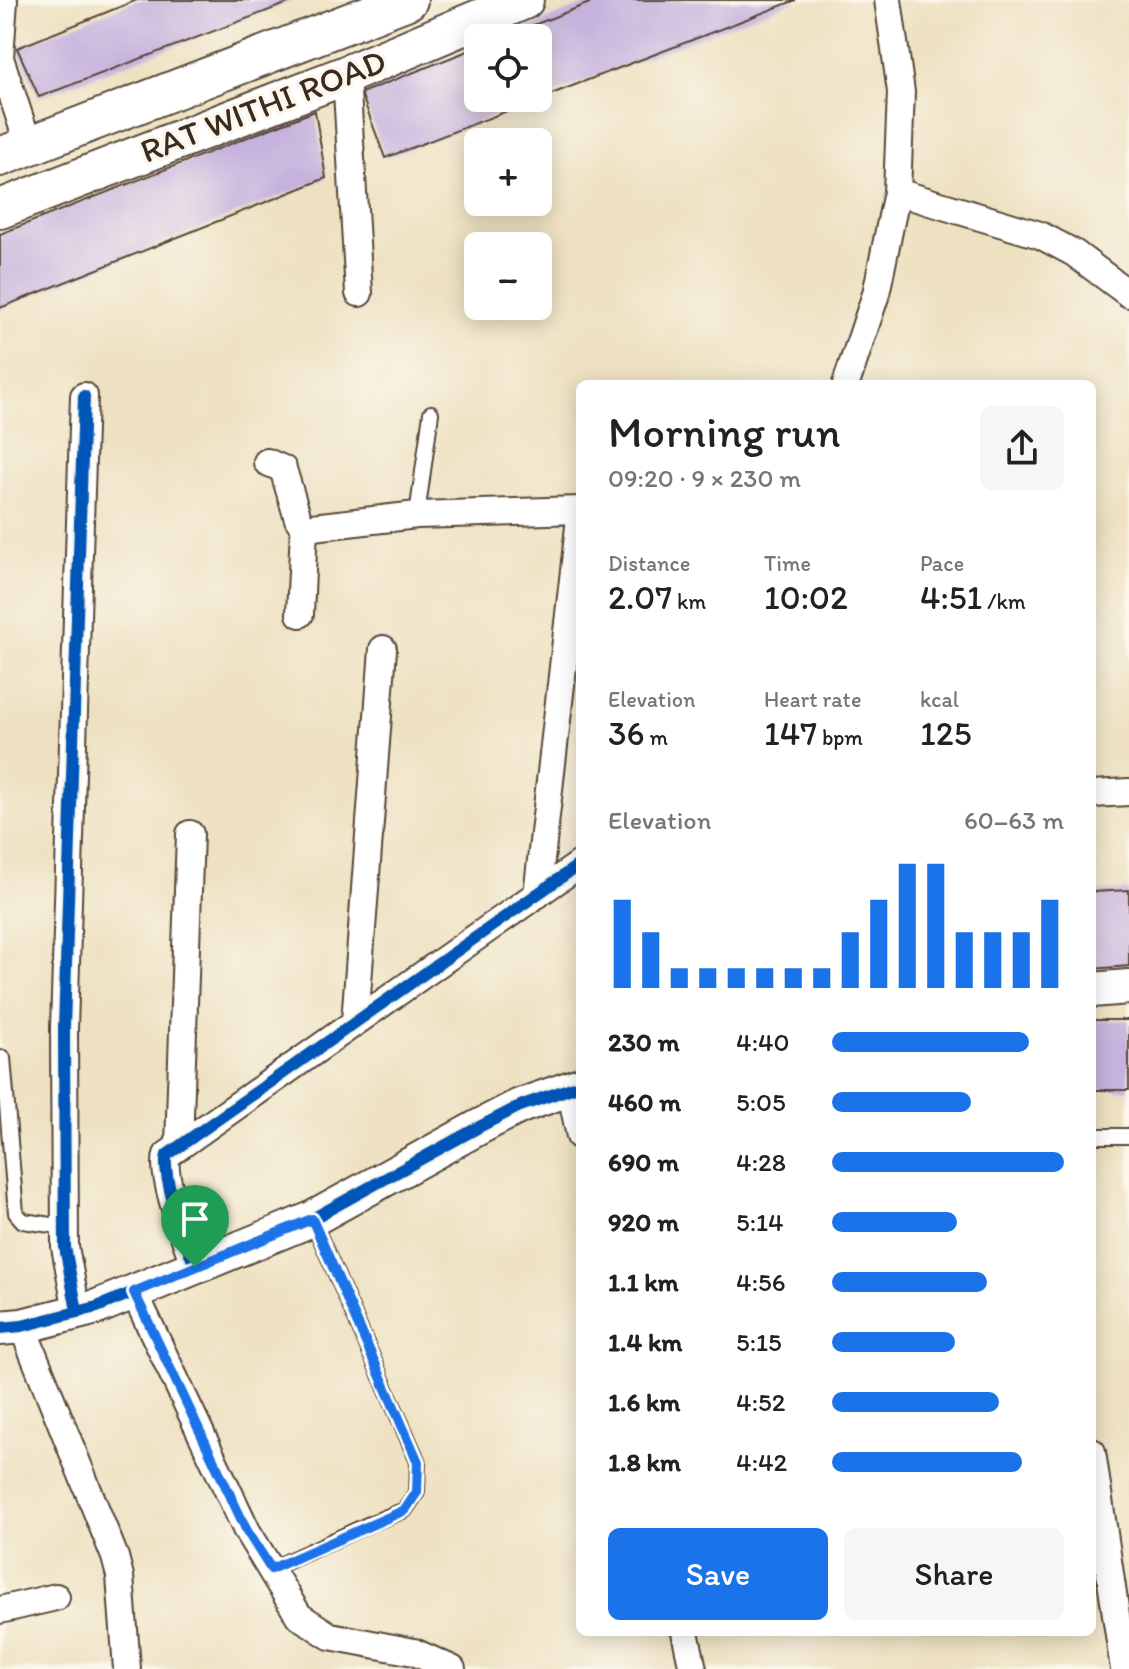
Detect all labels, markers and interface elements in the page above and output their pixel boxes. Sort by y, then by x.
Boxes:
map controls [464,24,552,320]
button: locate [464,24,552,112]
street label: RAT WITHI ROAD [134,40,392,172]
button: + [464,128,552,216]
button: − [464,232,552,320]
text: Morning run [608,405,841,458]
button: share [980,406,1064,490]
text: 09:20 · 9 × 230 m [608,462,801,494]
text: Distance [608,550,690,577]
text: Time [764,550,811,577]
text: Pace [920,550,964,577]
text: 2.07 [608,577,672,618]
text: 10:02 [764,577,848,618]
text: 4:51 [920,577,982,618]
text: km [672,588,706,615]
text: /km [982,588,1026,615]
text: Elevation [608,686,695,713]
text: Heart rate [764,686,861,713]
text: kcal [920,686,959,713]
text: 36 [608,713,645,754]
text: 147 [764,713,817,754]
text: 125 [920,713,972,754]
text: m [645,724,668,751]
text: bpm [817,724,863,751]
text: Elevation [608,804,711,836]
text: 60–63 m [964,804,1064,836]
text: 230 m [608,1026,680,1058]
text: 4:40 [736,1026,790,1058]
text: 460 m [608,1086,681,1118]
text: 5:05 [736,1086,786,1118]
text: 690 m [608,1146,679,1178]
text: 4:28 [736,1146,786,1178]
pin [161,1185,229,1267]
icon: arrive [173,1197,217,1241]
text: 920 m [608,1206,679,1238]
text: 5:14 [736,1206,784,1238]
text: 1.1 km [608,1266,679,1298]
text: 4:56 [736,1266,785,1298]
text: 1.4 km [608,1326,682,1358]
text: 5:15 [736,1326,782,1358]
text: 1.6 km [608,1386,680,1418]
text: 4:52 [736,1386,785,1418]
text: 1.8 km [608,1446,681,1478]
text: 4:42 [736,1446,787,1478]
button: Save [608,1528,828,1620]
button: Share [844,1528,1064,1620]

